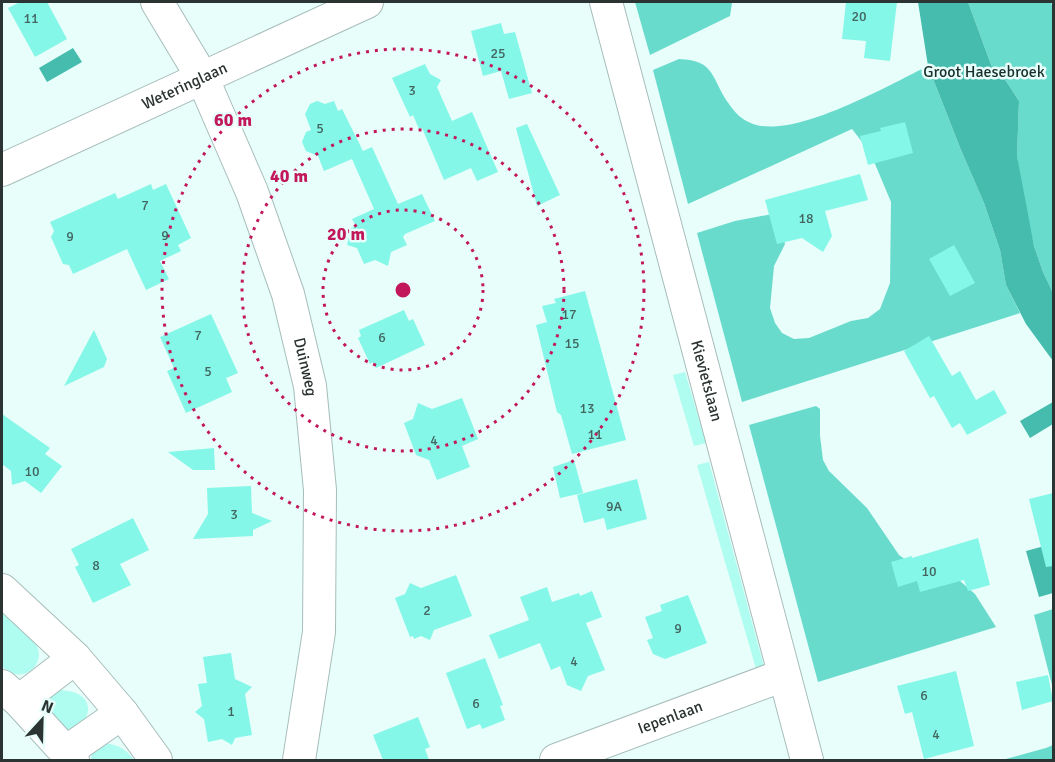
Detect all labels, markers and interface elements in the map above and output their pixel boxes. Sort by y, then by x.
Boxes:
house number: 20 [851,8,867,25]
house number: 11 [23,10,39,27]
house number: 25 [490,45,506,62]
street label: Weteringlaan [139,58,231,114]
park label: Groot Haesebroek [923,62,1045,82]
house number: 3 [408,82,416,99]
text: 60 m [214,109,252,131]
house number: 5 [316,120,324,137]
text: 40 m [270,165,308,187]
house number: 7 [141,197,149,214]
house number: 18 [798,210,814,227]
text: 20 m [327,223,365,245]
house number: 9 [161,227,169,244]
house number: 9 [66,228,74,245]
centre of rings [393,280,413,300]
house number: 17 [561,306,577,323]
house number: 7 [194,327,202,344]
house number: 6 [378,329,386,346]
house number: 15 [564,335,580,352]
street label: Duinweg [289,336,321,397]
street label: Kievietslaan [686,338,727,424]
house number: 5 [204,363,212,380]
house number: 13 [579,400,595,417]
house number: 11 [587,426,603,443]
house number: 4 [430,432,438,449]
house number: 10 [24,463,40,480]
house number: 9A [606,498,622,515]
house number: 3 [230,506,238,523]
house number: 8 [92,557,100,574]
house number: 10 [921,563,937,580]
house number: 2 [423,602,431,619]
house number: 9 [674,620,682,637]
house number: 4 [570,653,578,670]
house number: 6 [920,687,928,704]
north arrow [12,690,72,750]
house number: 6 [472,695,480,712]
text: N [38,696,56,718]
street label: Iepenlaan [635,696,706,739]
house number: 1 [227,703,235,720]
house number: 4 [932,726,940,743]

